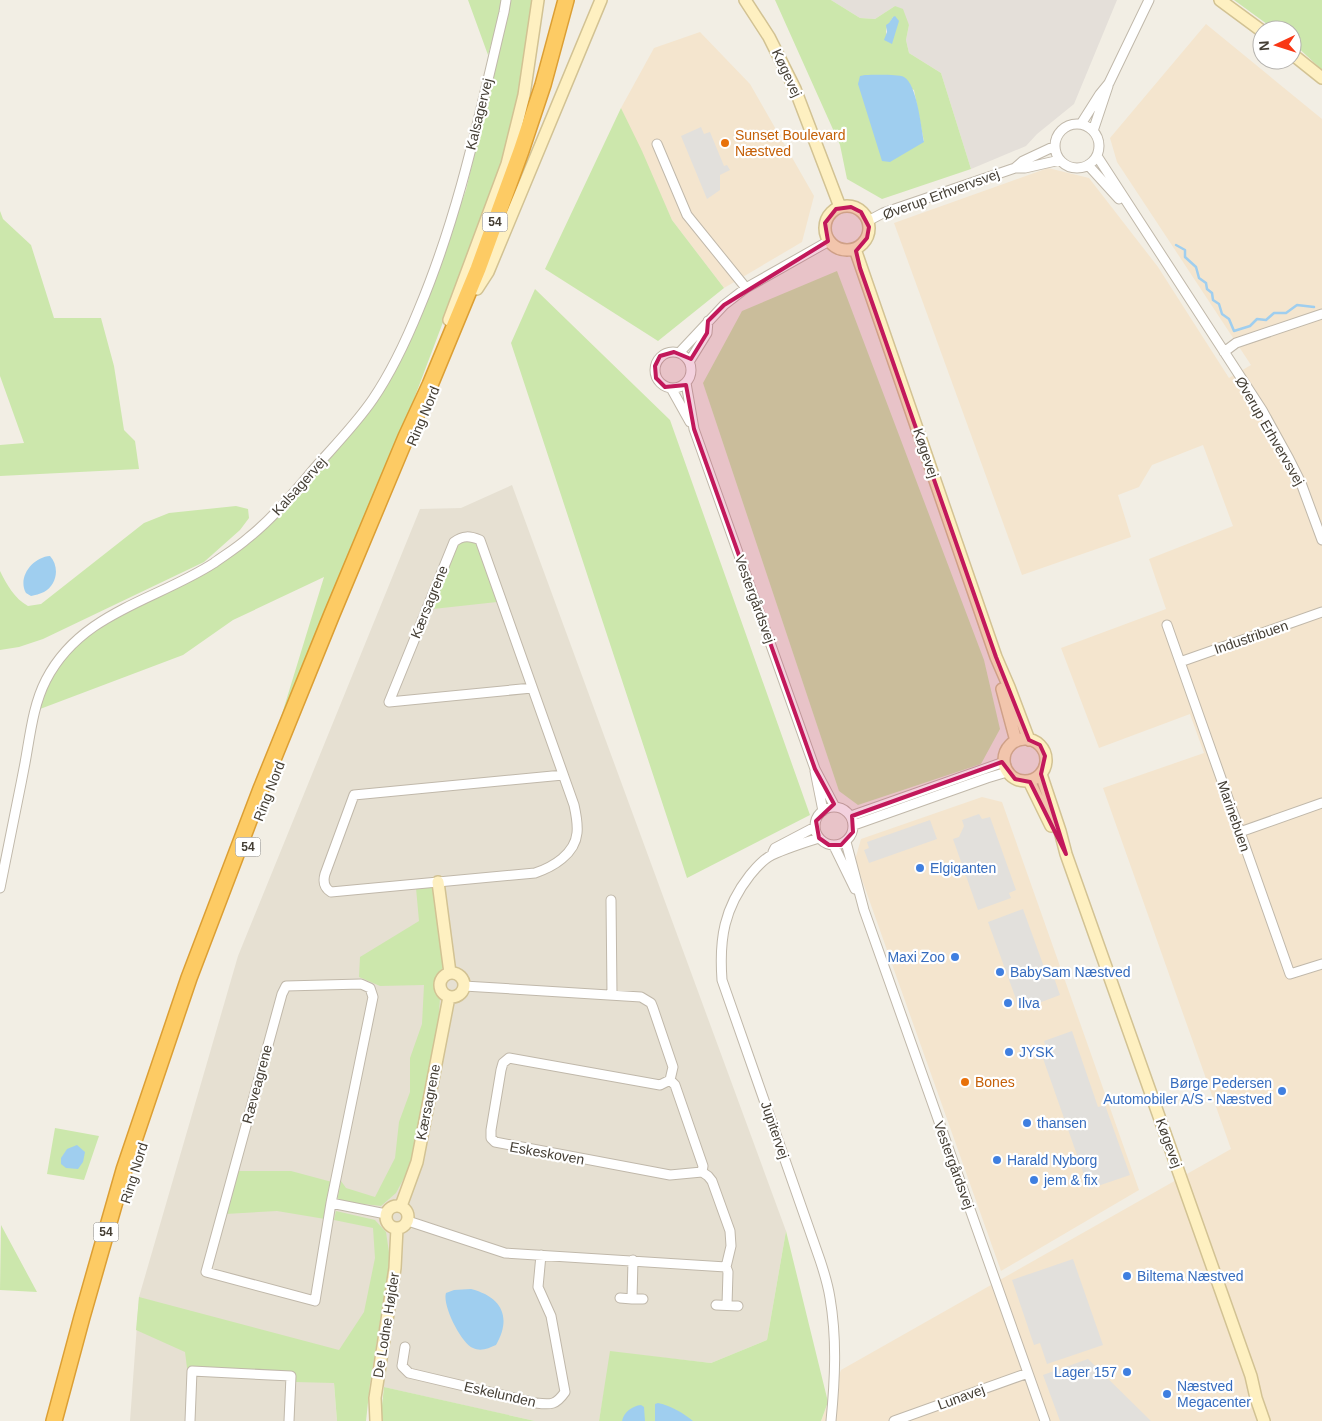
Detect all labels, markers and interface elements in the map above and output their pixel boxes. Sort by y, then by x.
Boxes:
north arrow [1252,20,1302,70]
text: N [1256,40,1272,52]
street label: Køgevej [769,46,805,100]
street label: Kalsagervej [462,77,496,151]
place label: Sunset Boulevard Næstved [735,127,846,159]
marker: Sunset Boulevard Næstved [719,137,731,149]
street label: Øverup Erhvervsvej [881,165,1001,223]
road number: 54 [482,212,508,232]
street label: Øverup Erhvervsvej [1232,374,1308,488]
street label: Ring Nord [403,384,443,448]
street label: Køgevej [910,426,942,480]
street label: Kalsagervej [269,453,329,519]
street label: Vestergårdsvej [732,553,778,645]
street label: Kærsagrene [407,563,451,641]
street label: Industribuen [1212,617,1290,657]
street label: Ring Nord [250,759,288,823]
street label: Marinebuen [1214,778,1254,854]
road number: 54 [236,838,260,856]
place label: Elgiganten [930,860,996,876]
marker: Elgiganten [914,862,926,874]
place label: Maxi Zoo [887,949,945,965]
marker: Maxi Zoo [949,951,961,963]
place label: BabySam Næstved [1010,964,1131,980]
marker: BabySam Næstved [994,966,1006,978]
place label: Ilva [1018,995,1040,1011]
marker: Ilva [1002,997,1014,1009]
street label: Ræveagrene [239,1043,275,1125]
place label: JYSK [1019,1044,1055,1060]
marker: JYSK [1003,1046,1015,1058]
street label: Kærsagrene [413,1062,443,1141]
place label: Bones [975,1074,1015,1090]
place label: Børge Pedersen Automobiler A/S - Næstved [1103,1075,1272,1107]
marker: Bones [959,1076,971,1088]
marker: Børge Pedersen Automobiler A/S - Næstved [1276,1085,1288,1097]
street label: Jupitervej [758,1099,792,1161]
place label: thansen [1037,1115,1087,1131]
street label: Køgevej [1153,1116,1185,1170]
marker: thansen [1021,1117,1033,1129]
street label: Vestergårdsvej [931,1119,977,1211]
street label: Eskeskoven [508,1139,586,1167]
street label: Ring Nord [117,1141,151,1205]
place label: Harald Nyborg [1007,1152,1097,1168]
marker: Harald Nyborg [991,1154,1003,1166]
place label: jem & fix [1043,1172,1098,1188]
marker: jem & fix [1028,1174,1040,1186]
road number: 54 [94,1222,118,1242]
place label: Biltema Næstved [1137,1268,1244,1284]
marker: Biltema Næstved [1121,1270,1133,1282]
street label: De Lodne Højder [370,1271,402,1379]
place label: Lager 157 [1054,1364,1117,1380]
marker: Lager 157 [1121,1366,1133,1378]
street label: Eskelunden [463,1378,537,1410]
place label: Næstved Megacenter [1177,1378,1251,1410]
street label: Lunavej [935,1381,987,1413]
marker: Næstved Megacenter [1161,1388,1173,1400]

